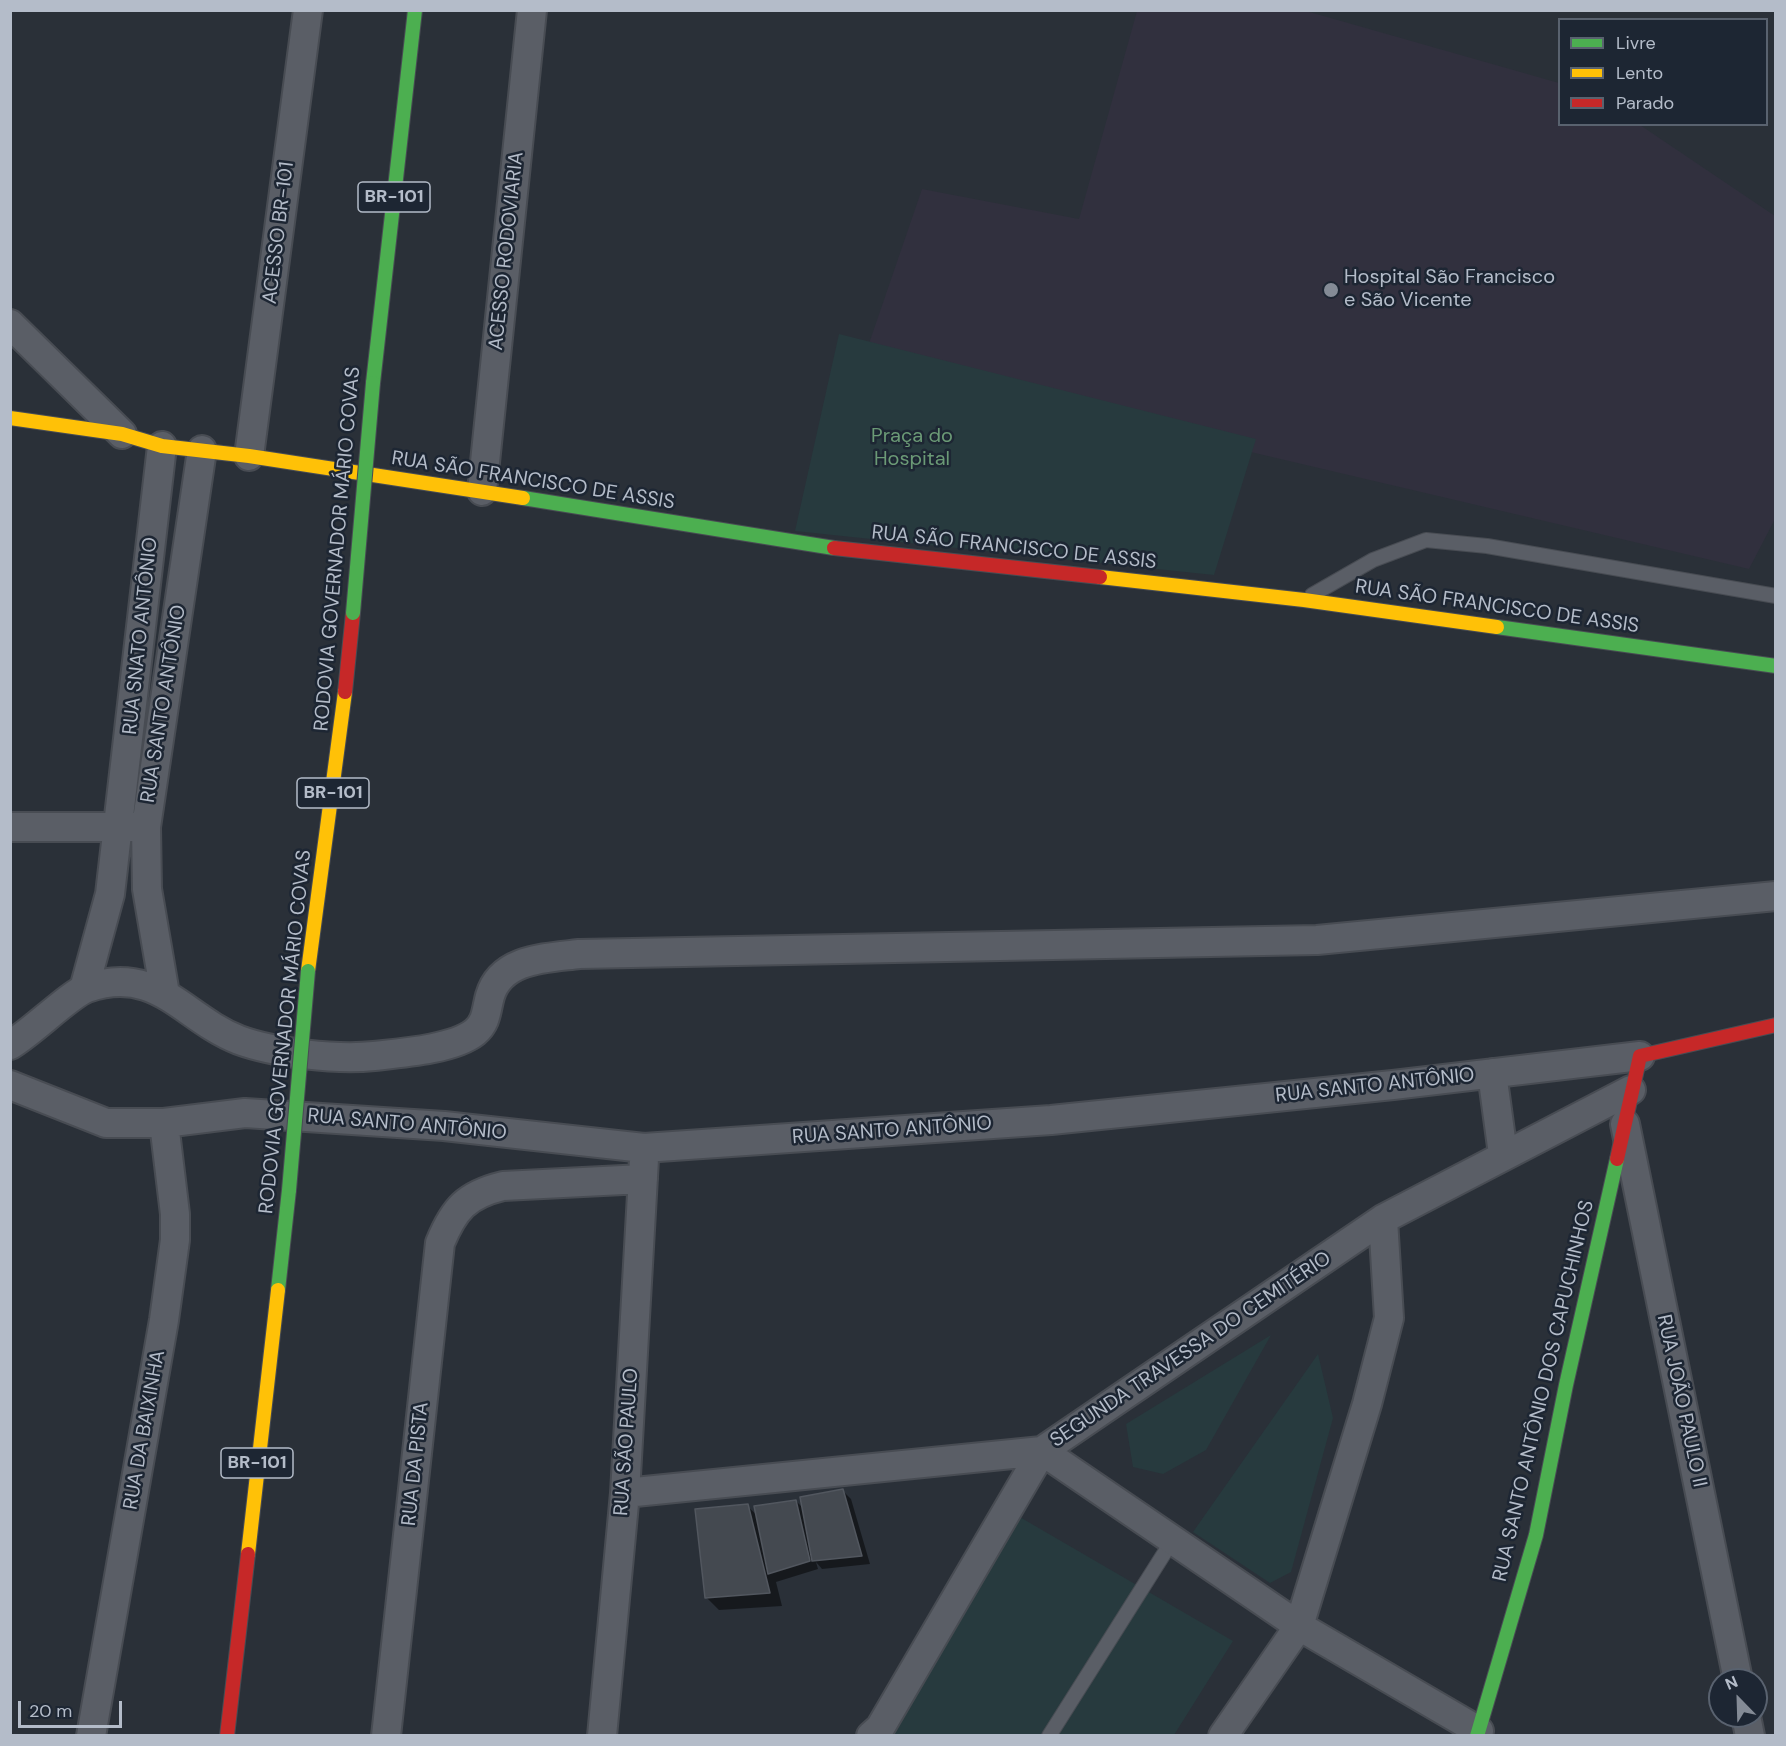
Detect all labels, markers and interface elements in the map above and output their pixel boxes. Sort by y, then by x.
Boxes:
legend [1558,18,1768,126]
text: Livre [1616,31,1656,55]
text: Lento [1616,61,1663,85]
text: Parado [1616,91,1674,115]
street label: ACESSO RODOVIARIA [485,151,529,351]
street label: ACESSO BR-101 [258,161,300,305]
road number: BR-101 [358,182,430,212]
place label: Hospital São Francisco e São Vicente [1344,266,1555,313]
marker: Hospital São Francisco e São Vicente [1322,281,1340,299]
street label: RODOVIA GOVERNADOR MÁRIO COVAS [310,366,366,732]
park label: Praça do Hospital [871,425,953,472]
street label: RUA SÃO FRANCISCO DE ASSIS [390,447,676,515]
street label: RUA SÃO FRANCISCO DE ASSIS [870,521,1158,575]
street label: RUA SNATO ANTÔNIO [119,536,163,736]
street label: RUA SÃO FRANCISCO DE ASSIS [1354,575,1640,639]
street label: RUA SANTO ANTÔNIO [137,603,191,805]
road number: BR-101 [297,778,369,808]
street label: RODOVIA GOVERNADOR MÁRIO COVAS [255,849,317,1215]
street label: RUA SANTO ANTÔNIO [1274,1064,1476,1108]
street label: RUA SANTO ANTÔNIO [306,1104,508,1146]
street label: RUA SANTO ANTÔNIO [791,1112,993,1150]
street label: RUA SANTO ANTÔNIO DOS CAPUCHINHOS [1488,1198,1600,1584]
street label: SEGUNDA TRAVESSA DO CEMITÉRIO [1046,1247,1336,1453]
street label: RUA JOÃO PAULO II [1651,1313,1711,1489]
street label: RUA DA BAIXINHA [119,1348,171,1512]
street label: RUA SÃO PAULO [610,1367,644,1517]
street label: RUA DA PISTA [398,1401,434,1527]
road number: BR-101 [221,1448,293,1478]
north arrow [1708,1668,1768,1728]
text: N [1722,1671,1741,1695]
scale bar [21,1689,124,1727]
text: 20 m [29,1699,72,1723]

